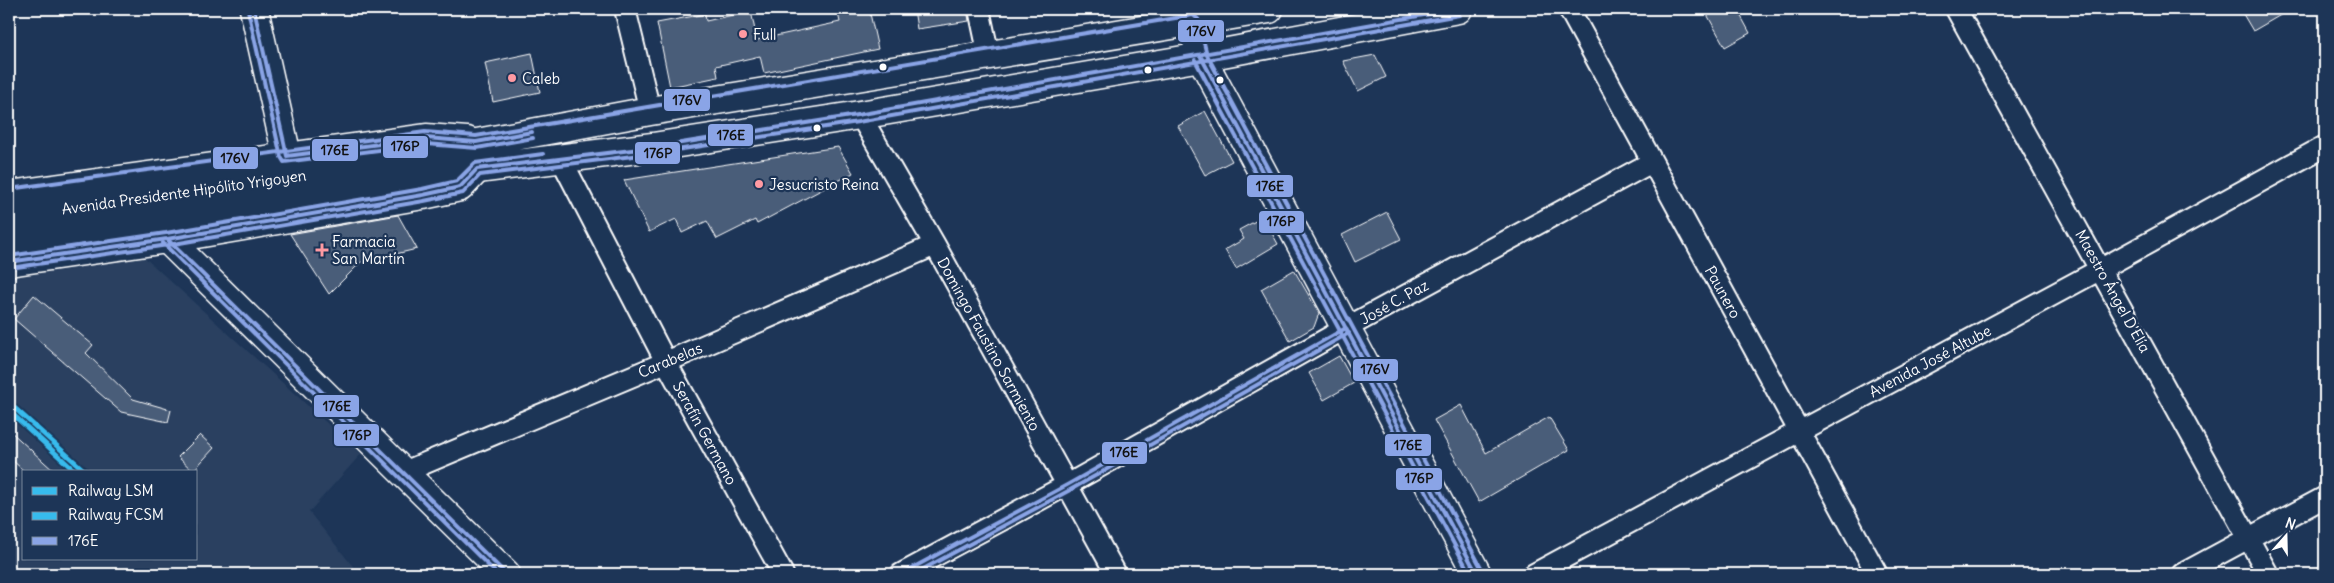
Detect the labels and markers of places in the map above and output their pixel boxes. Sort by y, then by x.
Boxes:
place label: Full [753,25,776,44]
marker: Full [737,28,749,40]
unlabelled marker [878,62,888,72]
unlabelled marker [1143,65,1153,75]
place label: Caleb [522,69,560,88]
marker: Caleb [506,72,518,84]
unlabelled marker [1215,75,1225,85]
unlabelled marker [812,123,822,133]
place label: Jesucristo Reina [769,175,880,194]
marker: Jesucristo Reina [753,178,765,190]
place label: Farmacia San Martín [332,232,405,268]
marker: Farmacia San Martín [316,244,328,256]

